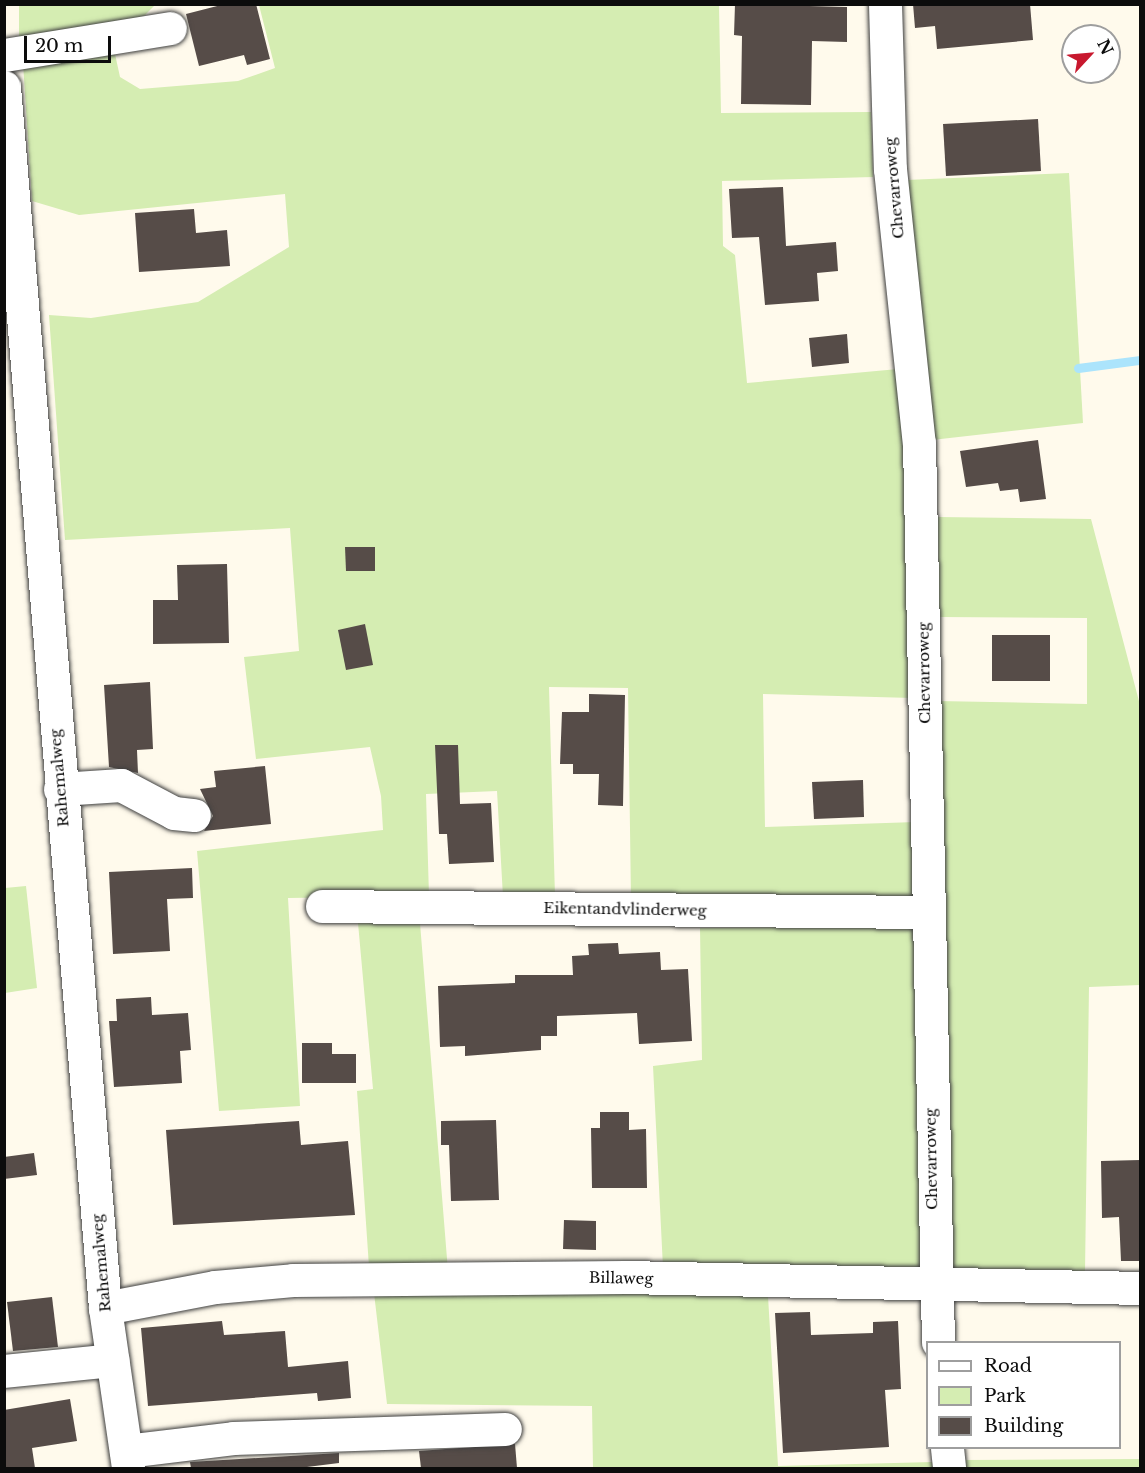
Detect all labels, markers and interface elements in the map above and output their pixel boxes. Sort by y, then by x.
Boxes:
scale bar [27,24,114,62]
north arrow [1061,24,1121,84]
text: 20 m [35,35,83,57]
text: N [1093,36,1118,58]
street label: Chevarroweg [881,136,907,240]
street label: Chevarroweg [914,622,934,724]
street label: Rahemalweg [46,728,72,828]
street label: Eikentandvlinderweg [543,899,707,919]
street label: Chevarroweg [921,1108,941,1210]
street label: Rahemalweg [88,1213,114,1313]
street label: Billaweg [589,1268,653,1288]
legend [926,1341,1121,1449]
text: Road [984,1355,1032,1377]
text: Park [984,1385,1026,1407]
text: Building [984,1415,1063,1437]

